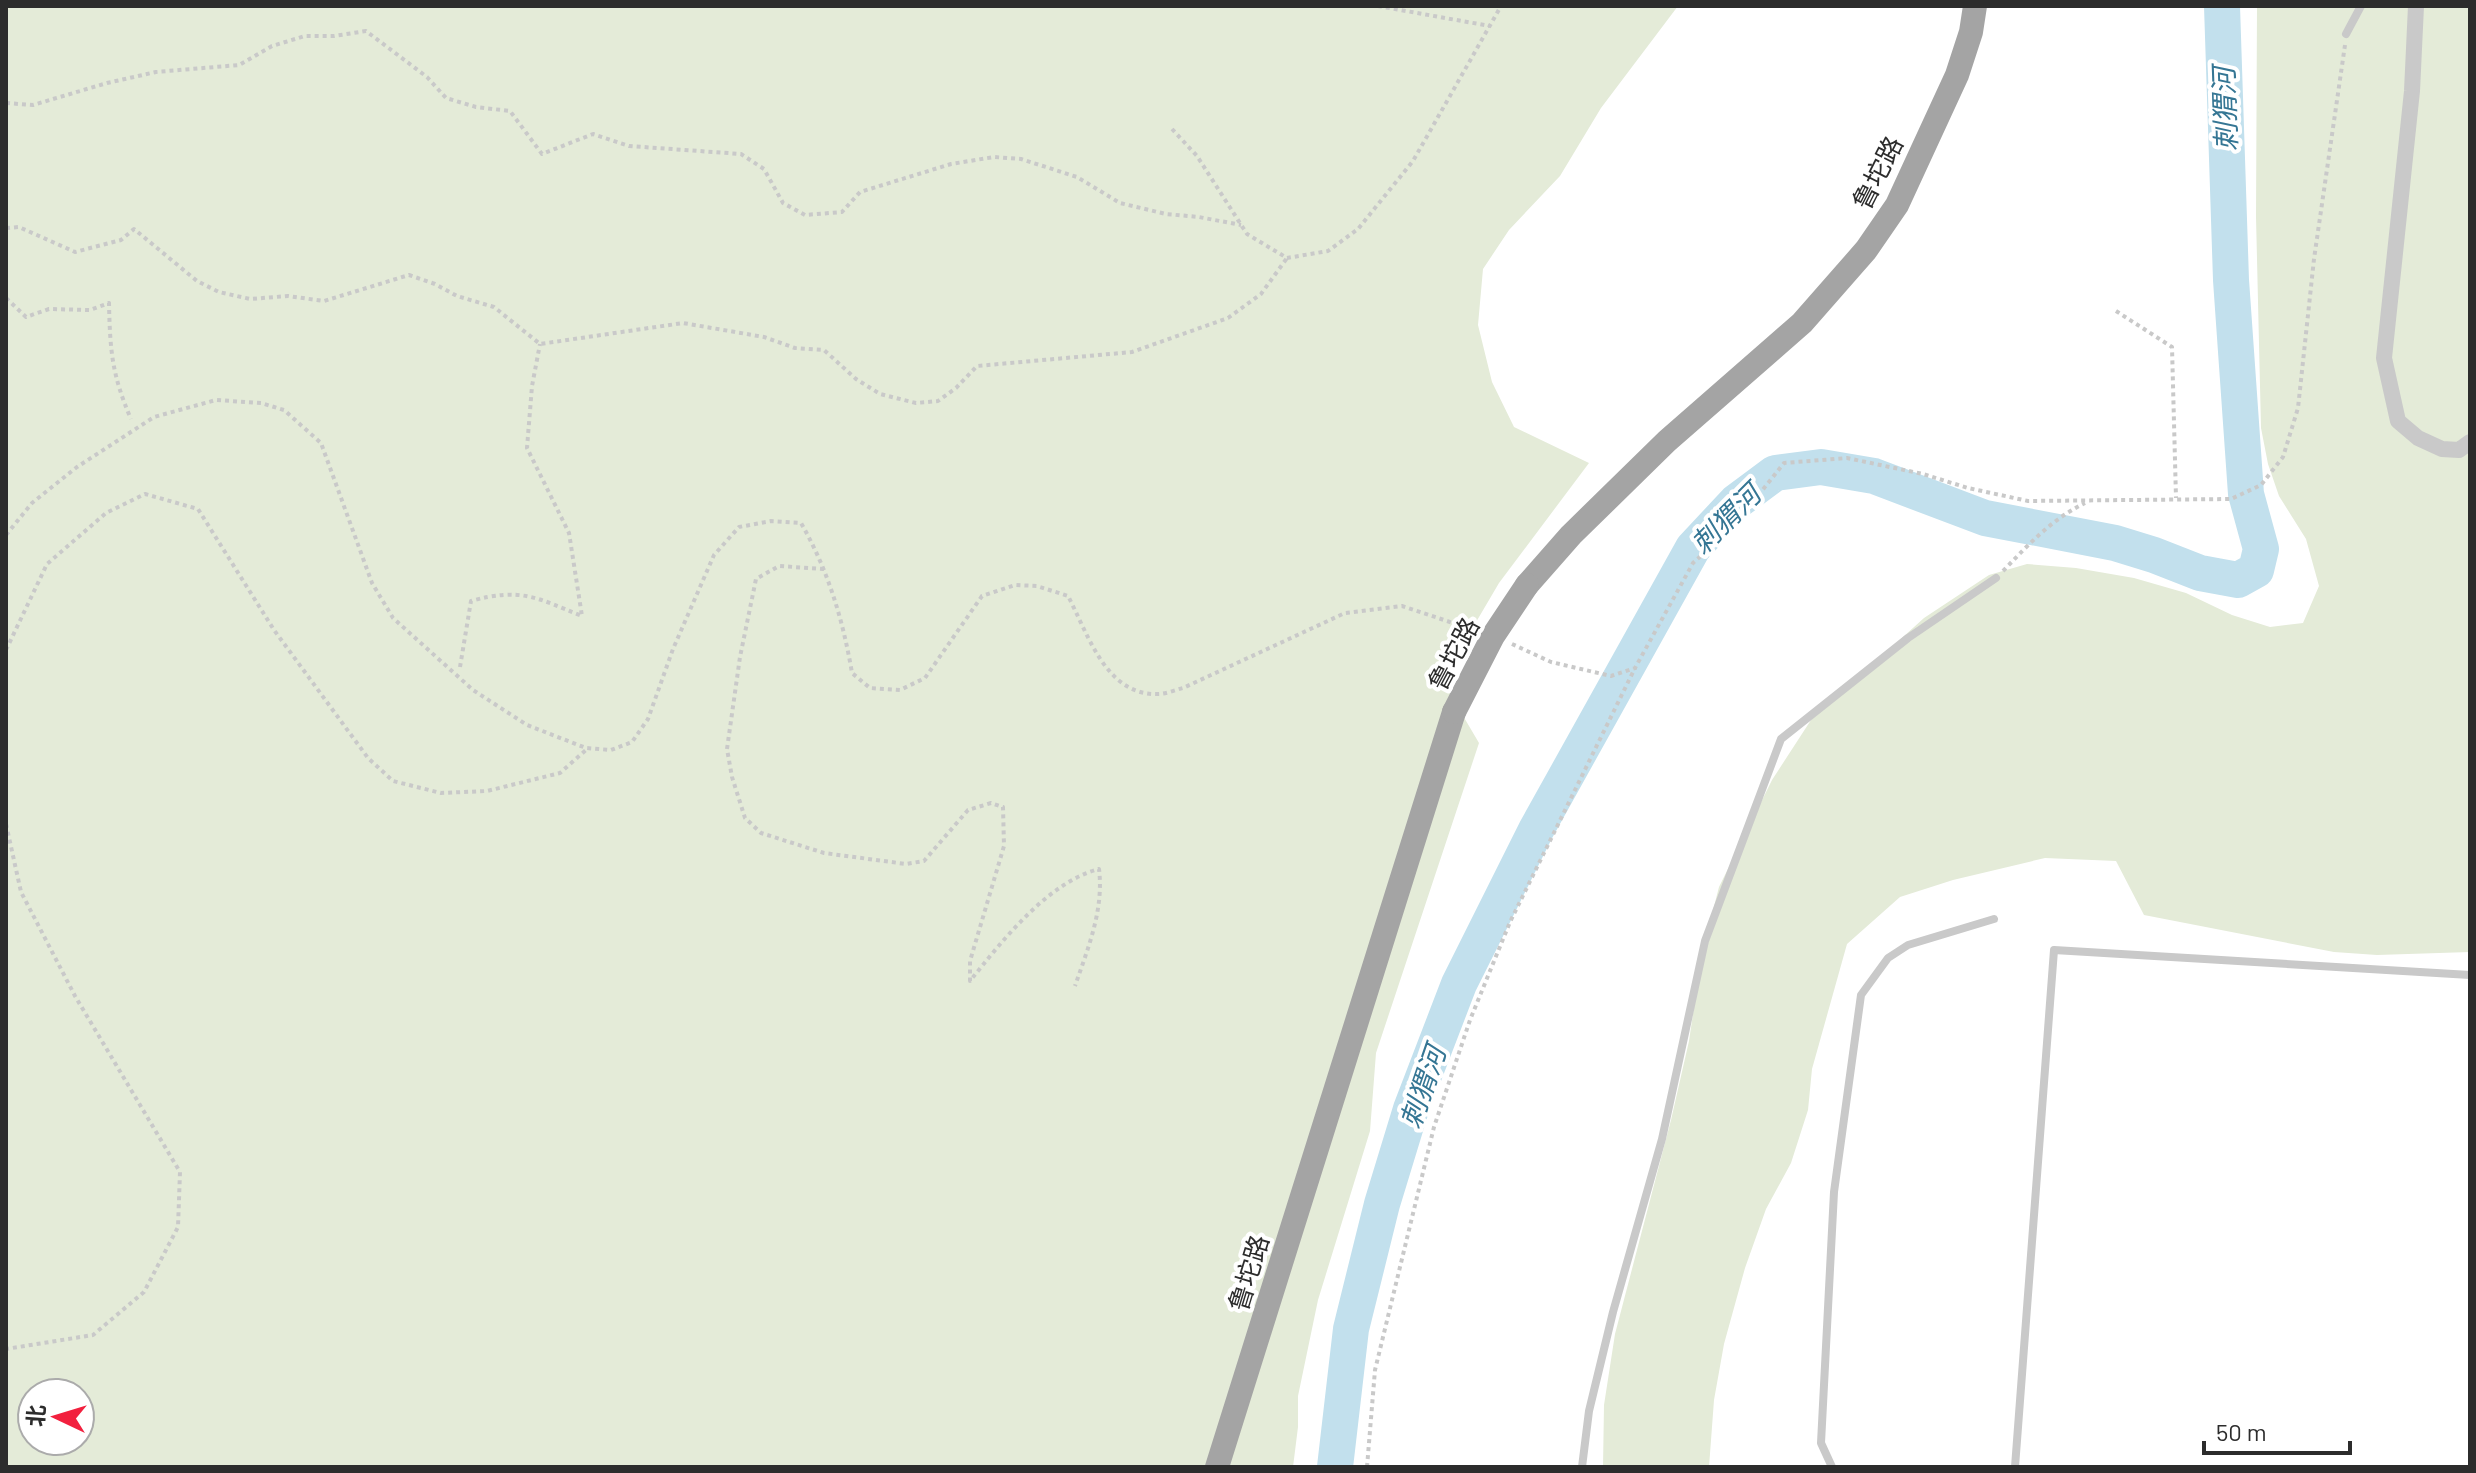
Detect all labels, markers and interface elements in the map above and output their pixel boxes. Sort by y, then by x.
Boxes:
water label: 刺猬河 [2205,61,2242,152]
street label: 鲁坨路 [1845,131,1908,214]
water label: 刺猬河 [1684,473,1771,560]
street label: 鲁坨路 [1421,612,1485,695]
water label: 刺猬河 [1392,1037,1453,1132]
street label: 鲁坨路 [1221,1231,1274,1314]
north arrow [16,1377,96,1457]
text: 北 [21,1404,49,1427]
scale bar [2204,1405,2350,1455]
text: 50 m [2216,1417,2267,1446]

